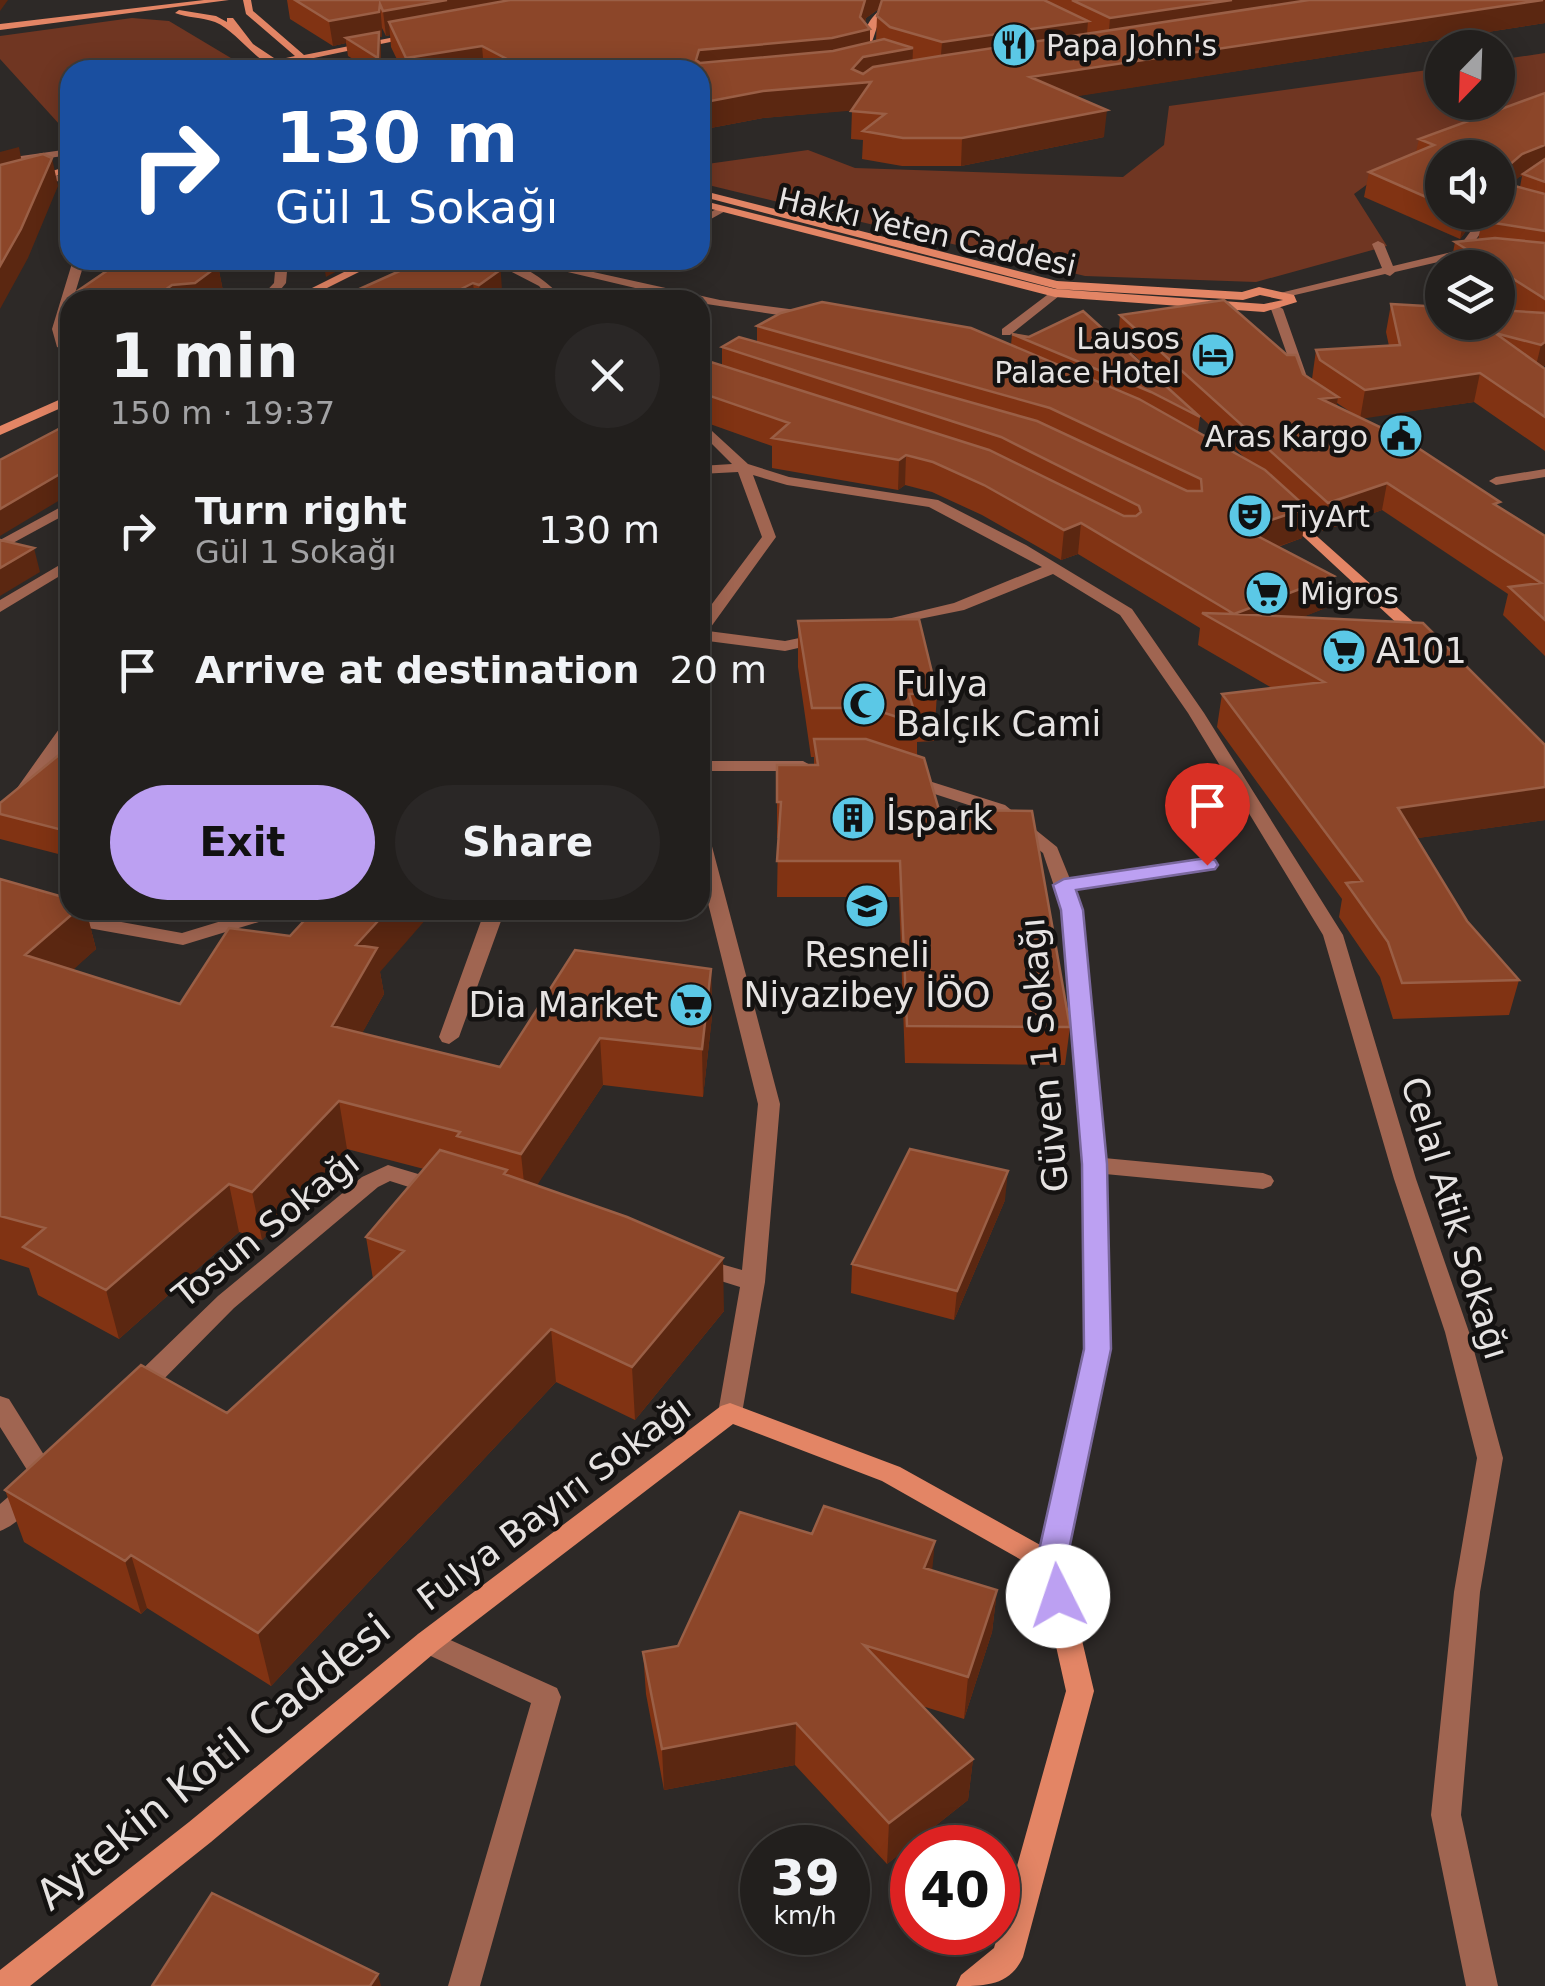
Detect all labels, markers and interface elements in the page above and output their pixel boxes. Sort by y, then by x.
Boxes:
restaurant icon: Papa John's [991,22,1037,68]
place label: Papa John's [1046,28,1217,63]
north arrow [1425,30,1515,120]
map controls [1425,30,1515,340]
text: 130 m [275,97,518,179]
icon: right [110,100,240,230]
button: sound [1425,140,1515,230]
text: Gül 1 Sokağı [275,181,558,234]
street label: Hakkı Yeten Caddesi [774,181,1080,283]
button: layers [1425,250,1515,340]
text: 1 min [110,321,298,391]
place label: Lausos Palace Hotel [994,321,1180,390]
button: close [555,323,660,428]
hotel icon: Lausos Palace Hotel [1190,332,1236,378]
text: 150 m · 19:37 [110,394,335,432]
public building icon: Aras Kargo [1378,413,1424,459]
place label: Aras Kargo [1205,419,1368,454]
text: Turn right [195,489,407,533]
theatre icon: TiyArt [1227,493,1273,539]
place label: TiyArt [1281,499,1370,534]
icon: right [110,503,165,558]
text: 130 m [538,508,660,552]
text: Gül 1 Sokağı [195,533,396,571]
supermarket icon: Migros [1244,570,1290,616]
place label: Migros [1300,576,1399,611]
supermarket icon: A101 [1321,628,1367,674]
place label: A101 [1376,631,1467,671]
icon: arrive [110,643,165,698]
text: Arrive at destination [195,648,640,692]
text: 20 m [670,648,767,692]
place label: Fulya Balçık Cami [896,664,1101,744]
mosque icon: Fulya Balçık Cami [841,681,887,727]
pin [1165,763,1250,866]
icon: arrive [1180,778,1235,833]
button: Exit [110,785,375,900]
button: Share [395,785,660,900]
building icon: İspark [830,795,876,841]
place label: İspark [886,797,994,838]
school or university icon: Resneli Niyazibey İÖO [844,883,890,929]
street label: Güven 1 Sokağı [1012,916,1076,1194]
place label: Resneli Niyazibey İÖO [743,935,991,1015]
supermarket icon: Dia Market [668,982,714,1028]
place label: Dia Market [468,985,658,1025]
street label: Celal Atik Sokağı [1393,1072,1517,1364]
street label: Tosun Sokağı [164,1142,367,1317]
street label: Fulya Bayırı Sokağı [410,1387,698,1619]
position arrow [1006,1544,1110,1648]
street label: Aytekin Kotil Caddesi [26,1604,400,1920]
speed limit sign: 40 [890,1825,1020,1955]
text: 39 [770,1849,840,1907]
text: km/h [773,1901,837,1930]

